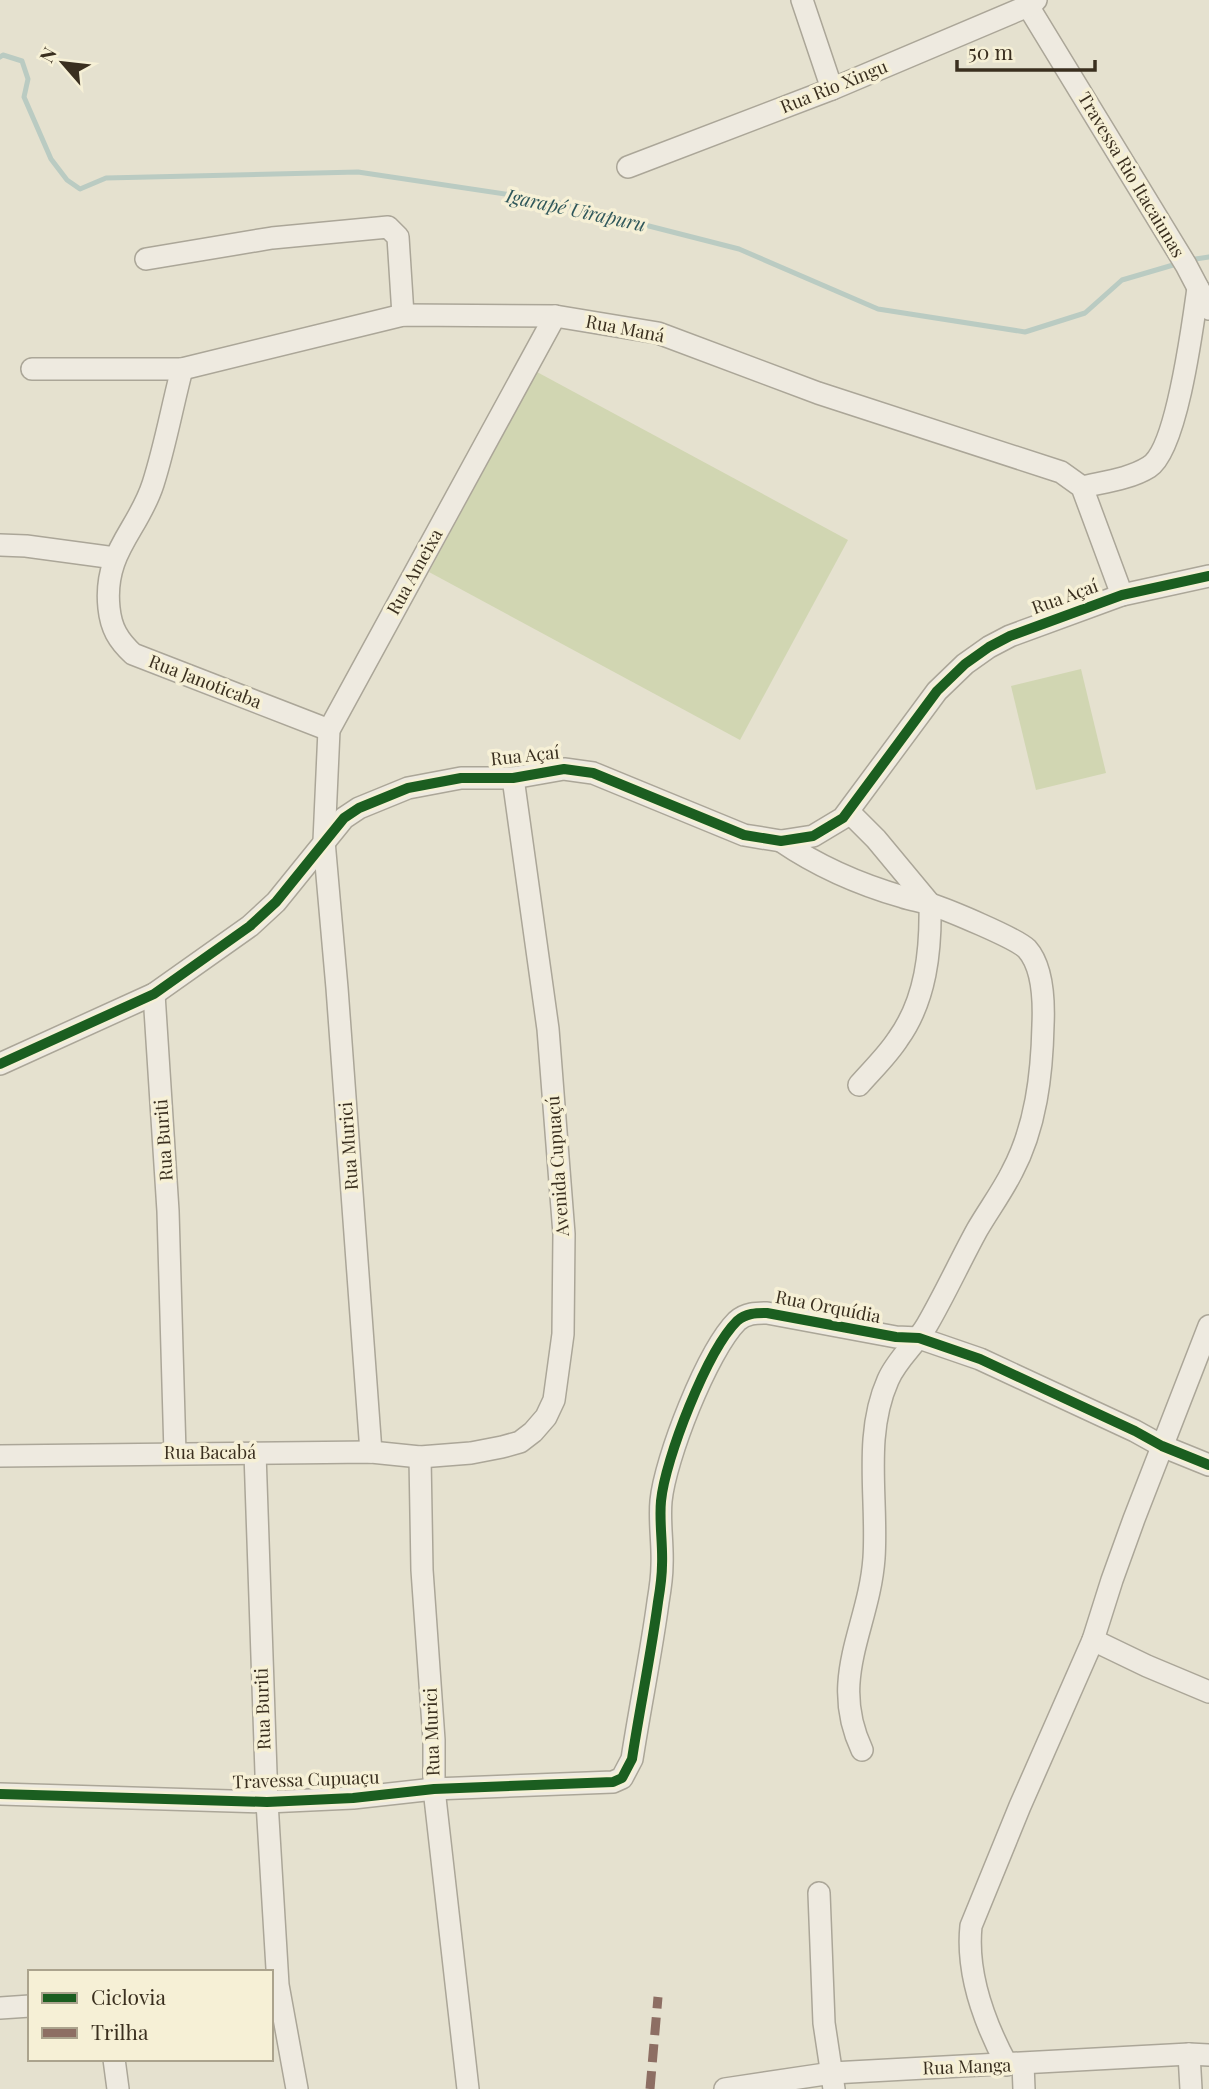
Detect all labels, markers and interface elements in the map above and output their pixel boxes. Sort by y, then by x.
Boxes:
north arrow [28,28,98,98]
scale bar [957,28,1095,72]
text: 50 m [968,37,1014,65]
text: N [32,42,62,67]
street label: Rua Rio Xingu [776,53,891,118]
street label: Travessa Rio Itacaiunas [1073,87,1191,262]
water label: Igarapé Uirapuru [503,181,648,237]
street label: Rua Maná [584,309,667,347]
street label: Rua Ameixa [381,524,448,619]
street label: Rua Açaí [1028,573,1101,619]
street label: Rua Janoticaba [146,649,265,714]
street label: Rua Açaí [489,739,560,771]
street label: Avenida Cupuaçú [540,1095,574,1238]
street label: Rua Buriti [148,1098,178,1182]
street label: Rua Murici [333,1101,363,1191]
street label: Rua Orquídia [773,1284,883,1328]
street label: Rua Bacabá [164,1440,256,1464]
street label: Rua Buriti [249,1668,275,1750]
street label: Rua Murici [417,1687,445,1777]
street label: Travessa Cupuaçu [232,1764,380,1794]
legend [28,1970,273,2061]
text: Ciclovia [91,1982,166,2010]
text: Trilha [91,2017,149,2045]
street label: Rua Manga [922,2052,1012,2080]

